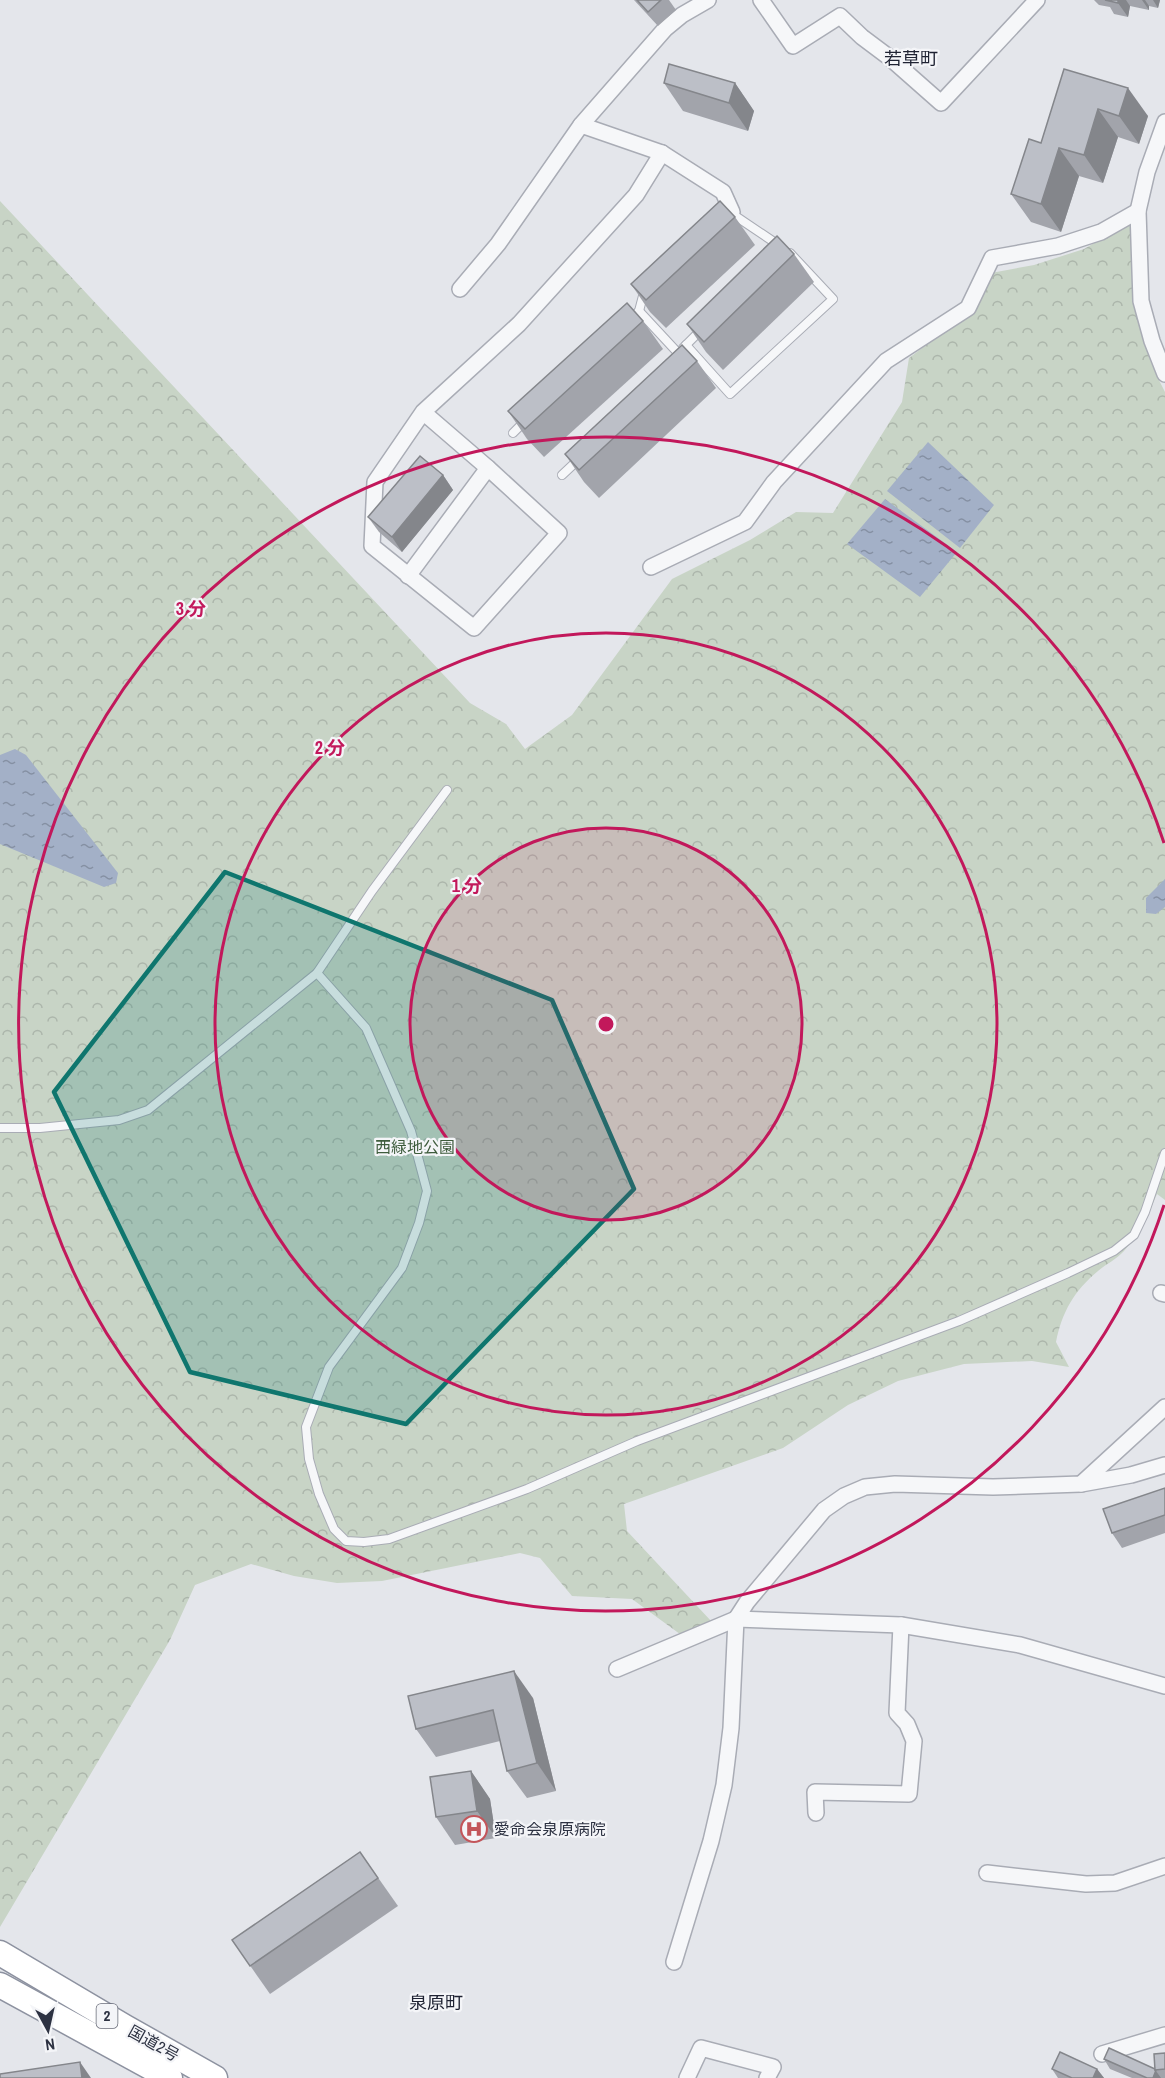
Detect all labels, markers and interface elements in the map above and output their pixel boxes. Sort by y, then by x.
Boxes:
district label: 若草町 [884,46,938,71]
text: 3 分 [176,596,206,621]
text: 2 分 [315,735,345,760]
text: 1 分 [452,873,482,898]
centre of rings [596,1014,616,1034]
park label: 西緑地公園 [375,1136,455,1158]
hospital icon: 愛命会泉原病院 [459,1814,489,1844]
place label: 愛命会泉原病院 [494,1818,606,1840]
district label: 泉原町 [409,1990,463,2015]
north arrow [18,2000,78,2060]
road number: 2 [96,2004,118,2028]
street label: 国道2号 [124,2020,184,2066]
text: N [44,2033,56,2056]

